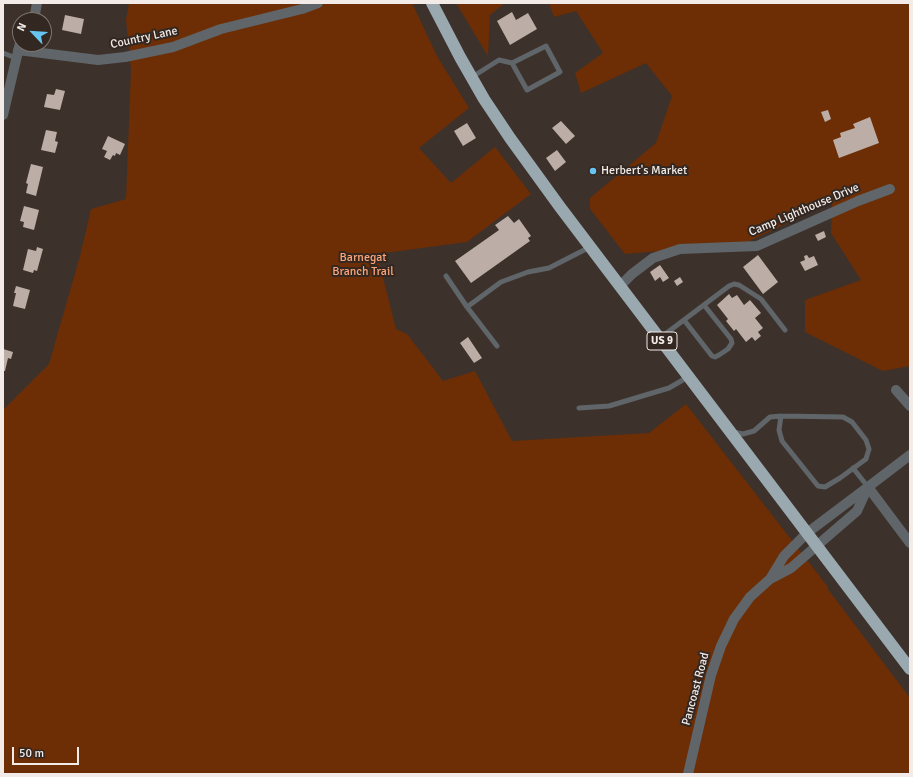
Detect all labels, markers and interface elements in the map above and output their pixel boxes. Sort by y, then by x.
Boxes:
north arrow [12,12,52,52]
text: N [14,21,29,33]
street label: Country Lane [109,24,179,52]
place label: Herbert's Market [601,164,687,178]
marker: Herbert's Market [588,166,598,176]
street label: Camp Lighthouse Drive [747,180,861,240]
park label: Barnegat Branch Trail [332,251,394,279]
road number: US 9 [647,332,677,350]
street label: Pancoast Road [679,651,713,727]
scale bar [14,739,81,765]
text: 50 m [19,746,44,761]

